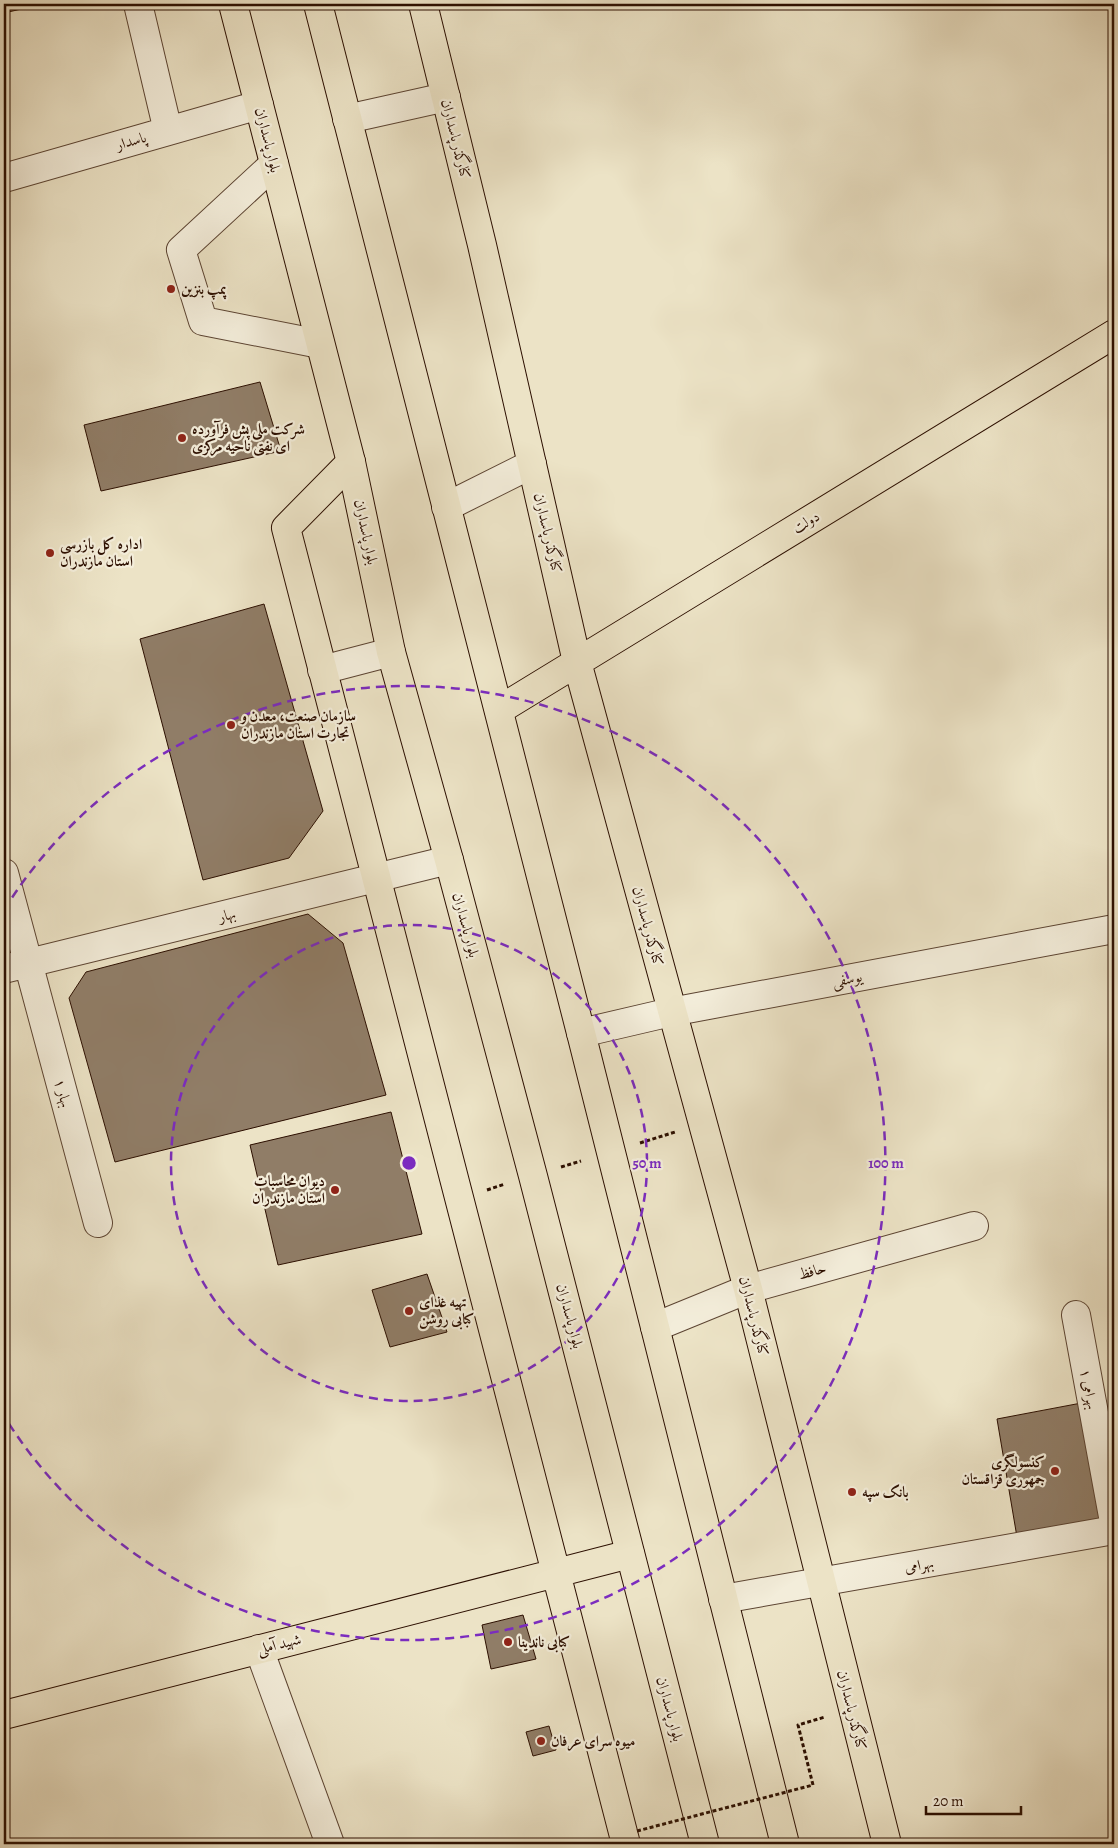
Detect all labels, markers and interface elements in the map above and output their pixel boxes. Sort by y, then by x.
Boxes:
street label: کنارگذر پاسداران [435,97,477,181]
street label: بلوار پاسداران [249,105,286,175]
street label: پاسدار [111,127,150,156]
place label: پمپ بنزین [181,279,228,300]
marker: پمپ بنزین [165,283,177,295]
place label: شرکت ملی پش فرآورده ای نفتی ناحیه مرکزی [192,419,305,457]
marker: شرکت ملی پش فرآورده ای نفتی ناحیه مرکزی [176,432,188,444]
street label: کنارگذر پاسداران [528,491,568,575]
street label: بلوار پاسداران [348,497,383,567]
street label: دولت [789,506,823,538]
place label: اداره کل بازرسی استان مازندران [60,534,142,571]
marker: اداره کل بازرسی استان مازندران [44,547,56,559]
place label: سازمان صنعت، معدن و تجارت استان مازندران [239,706,356,743]
marker: سازمان صنعت، معدن و تجارت استان مازندران [225,719,237,731]
street label: کنارگذر پاسداران [627,884,669,968]
street label: بلوار پاسداران [447,890,484,960]
street label: بهار [214,903,238,927]
street label: یوسفی [830,966,865,993]
street label: بهار ۱ [50,1076,76,1110]
text: 50 m [632,1153,662,1173]
text: 100 m [868,1153,904,1173]
centre of rings [400,1154,418,1172]
place label: دیوان محاسبات استان مازندران [252,1171,325,1208]
marker: دیوان محاسبات استان مازندران [329,1184,341,1196]
street label: حافظ [796,1257,828,1285]
street label: کنارگذر پاسداران [733,1274,775,1358]
street label: بلوار پاسداران [551,1281,588,1351]
place label: تهیه غذای کبابی روشن [419,1292,474,1330]
marker: تهیه غذای کبابی روشن [403,1305,415,1317]
street label: بهرامی ۱ [1075,1367,1103,1411]
place label: کنسولگری جمهوری قزاقستان [962,1452,1045,1489]
marker: کنسولگری جمهوری قزاقستان [1049,1465,1061,1477]
place label: بانک سپه [862,1482,909,1502]
marker: بانک سپه [846,1486,858,1498]
street label: بهرامی [903,1553,935,1577]
street label: شهید آملی [255,1629,303,1660]
place label: کبابی ناندینا [518,1632,570,1653]
marker: کبابی ناندینا [502,1636,514,1648]
street label: کنارگذر پاسداران [831,1668,873,1752]
street label: بلوار پاسداران [651,1674,688,1744]
place label: میوه سرای عرفان [551,1731,635,1752]
marker: میوه سرای عرفان [535,1735,547,1747]
scale bar [926,1783,1020,1815]
text: 20 m [933,1791,964,1811]

